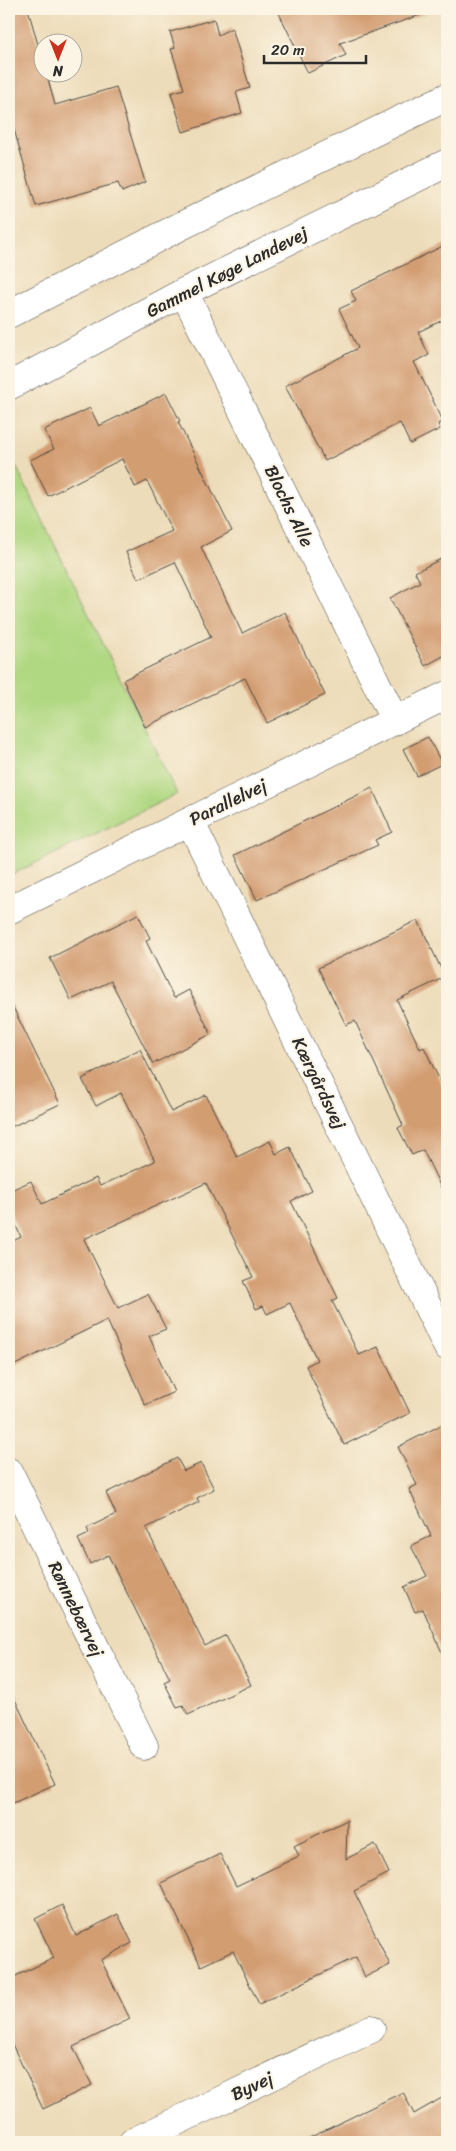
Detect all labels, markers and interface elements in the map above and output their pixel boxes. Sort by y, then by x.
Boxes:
north arrow [32,32,82,82]
scale bar [264,32,366,64]
text: 20 m [271,37,305,63]
text: N [53,58,64,83]
street label: Gammel Køge Landevej [140,217,314,327]
street label: Blochs Alle [255,459,323,553]
street label: Parallelvej [184,769,273,835]
street label: Kærgårdsvej [283,1031,355,1135]
street label: Rønnebærvej [39,1556,113,1663]
street label: Byvej [225,2062,279,2110]

